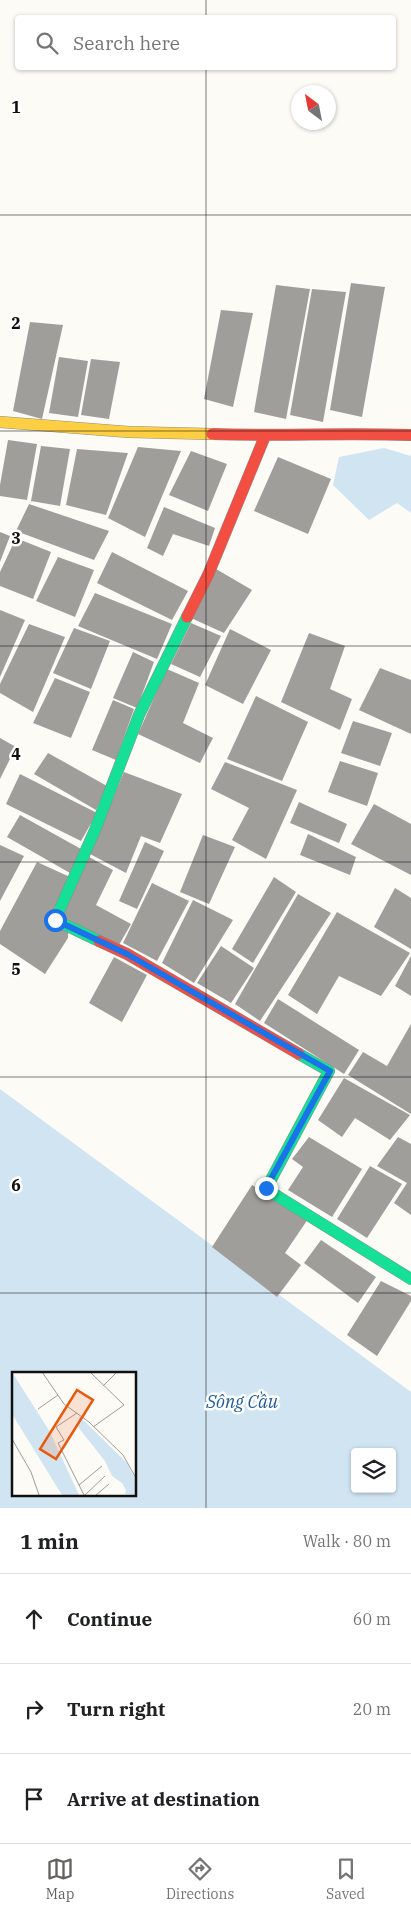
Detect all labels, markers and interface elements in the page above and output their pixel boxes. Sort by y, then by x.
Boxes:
search box [15,15,396,70]
icon: search [33,29,61,57]
text: Search here [73,31,180,55]
north arrow [291,85,336,130]
text: 1 [11,97,21,117]
text: 2 [11,313,21,333]
text: 3 [11,528,21,548]
text: 4 [11,744,21,764]
route start [44,909,67,932]
text: 5 [11,959,21,979]
text: 6 [11,1175,21,1195]
route end [255,1177,278,1200]
inset map [12,1372,136,1496]
water label: Sông Cầu [205,1390,279,1413]
map controls [351,1448,396,1493]
button: layers [351,1448,396,1493]
text: 1 min [20,1527,79,1555]
text: Walk · 80 m [303,1531,391,1551]
icon: ahead [20,1605,48,1633]
text: Continue [67,1607,152,1631]
text: 60 m [353,1609,391,1629]
icon: right [20,1695,48,1723]
text: Turn right [67,1697,165,1721]
text: 20 m [353,1699,391,1719]
icon: arrive [20,1785,48,1813]
text: Arrive at destination [67,1787,260,1811]
tab: Map [46,1855,74,1903]
tab: Directions [166,1855,234,1903]
tab: Saved [326,1855,365,1903]

